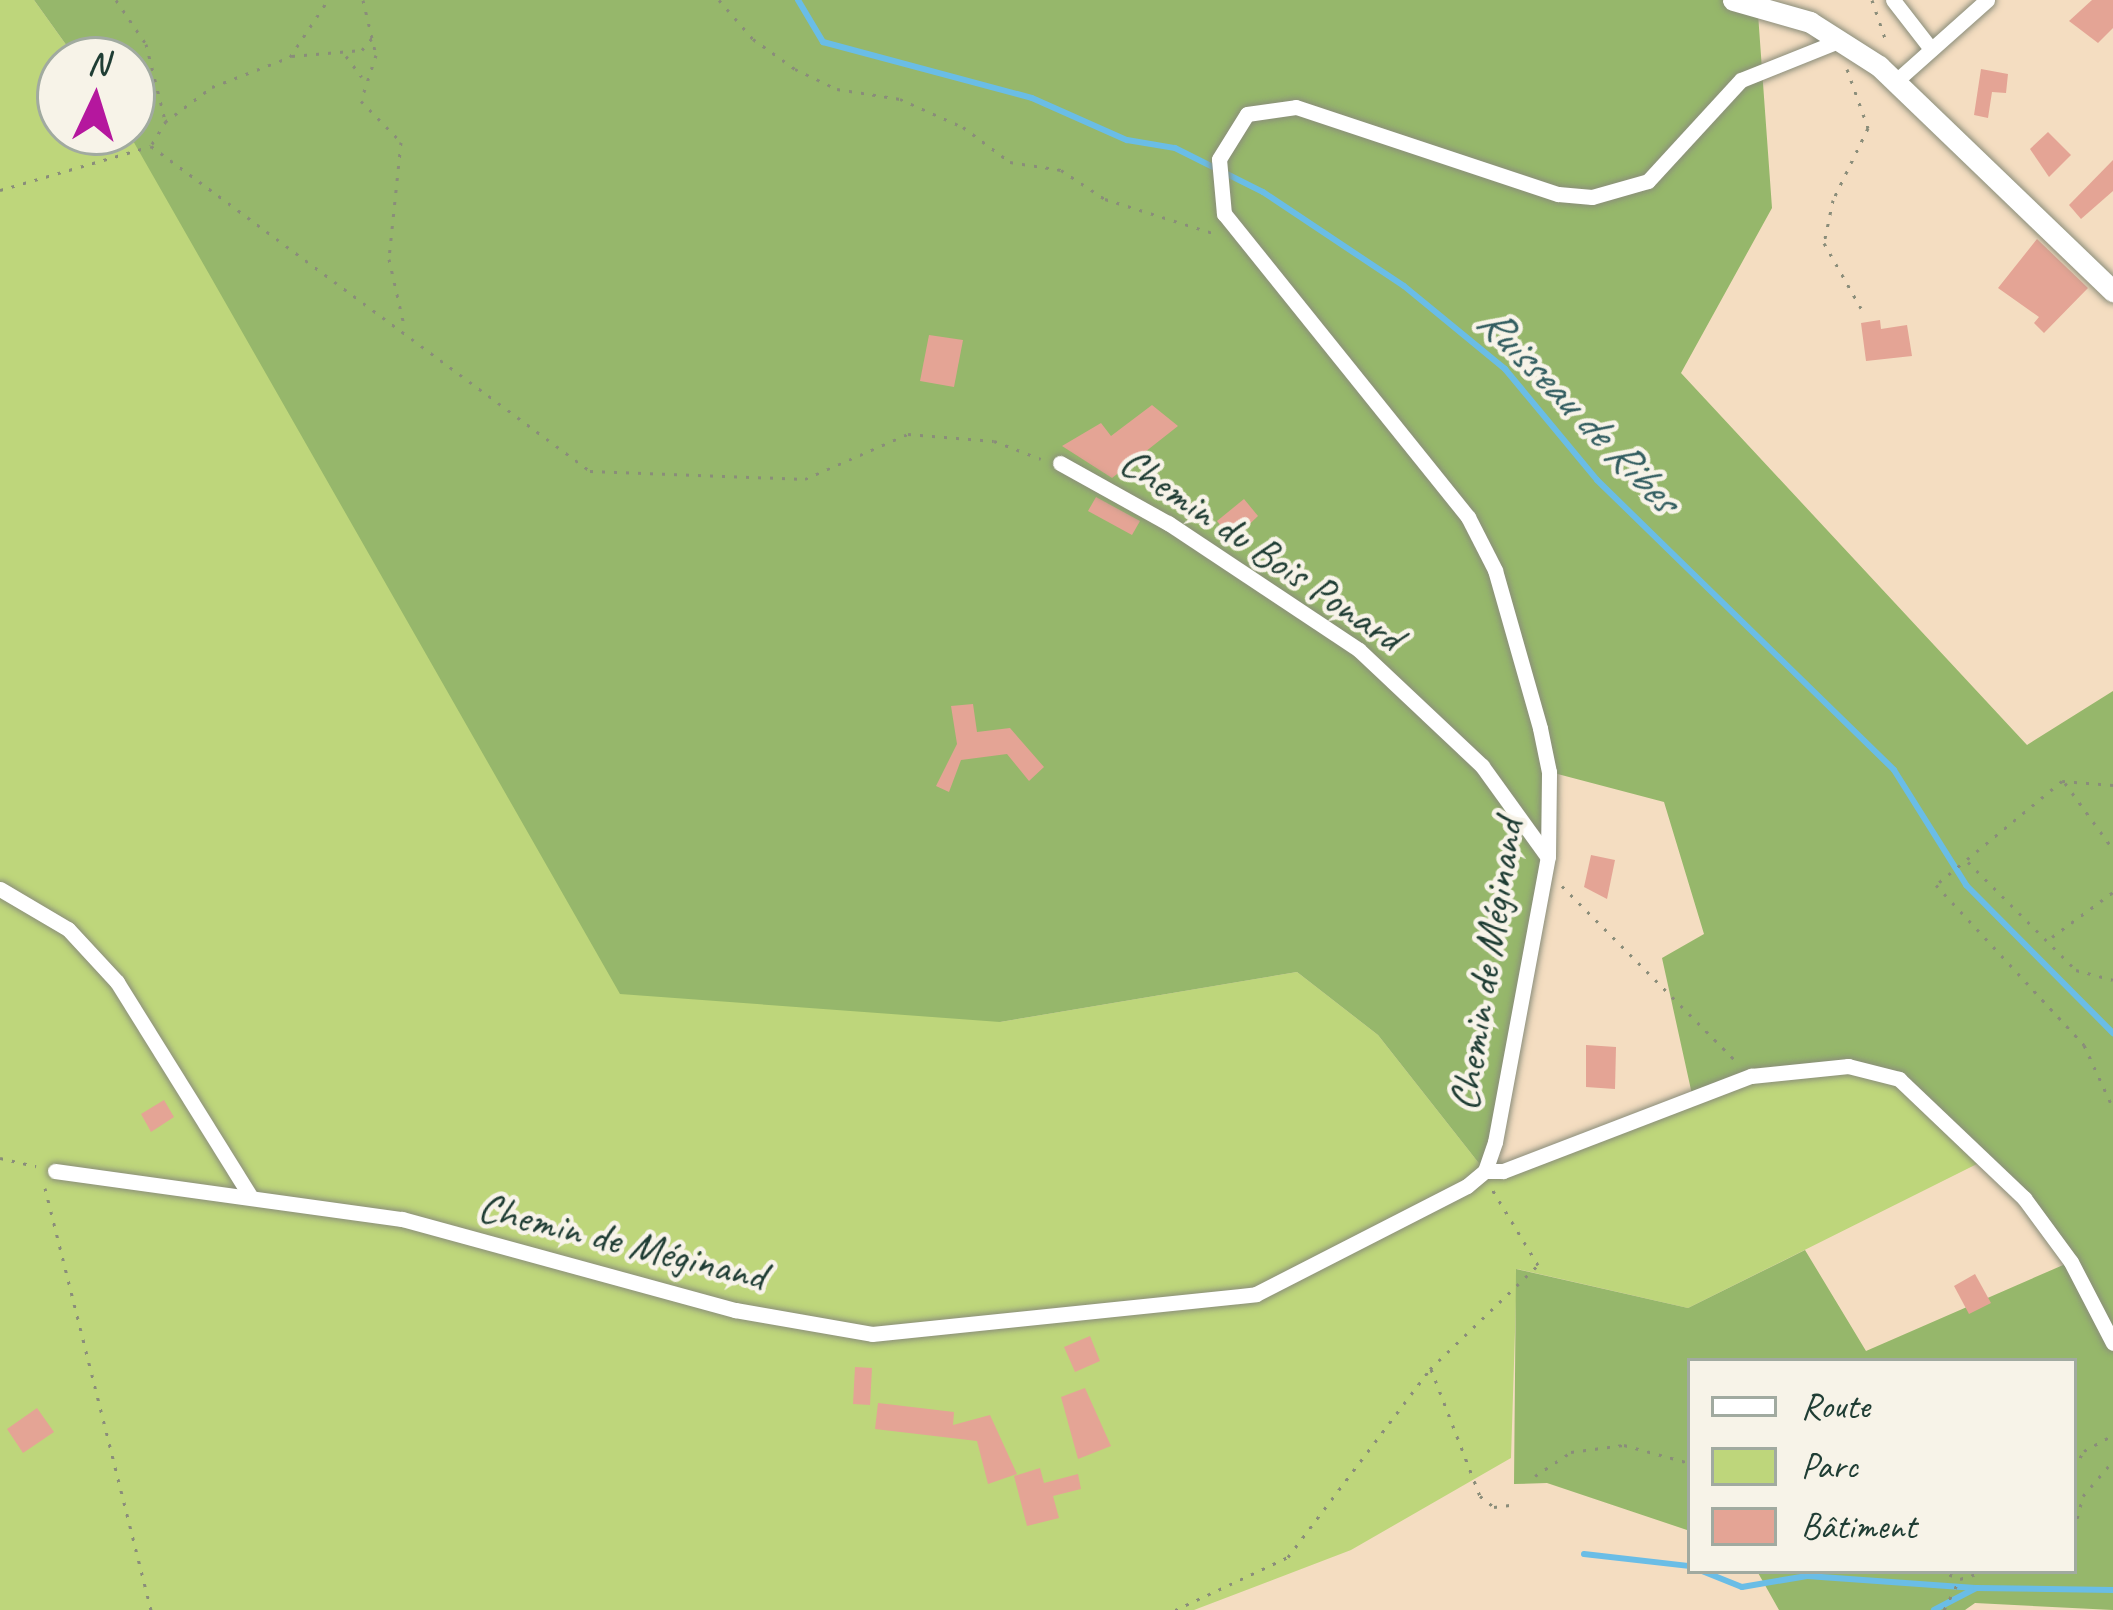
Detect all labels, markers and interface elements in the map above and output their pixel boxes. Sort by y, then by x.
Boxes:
north arrow [36,36,156,156]
text: N [87,41,110,85]
water label: Ruisseau de Ribes [1466,295,1690,523]
street label: Chemin du Bois Ponard [1111,438,1411,662]
street label: Chemin de Méginand [1439,816,1535,1114]
street label: Chemin de Méginand [473,1182,771,1302]
legend [1687,1358,2077,1574]
text: Route [1801,1383,1870,1429]
text: Parc [1801,1443,1858,1489]
text: Bâtiment [1801,1503,1916,1549]

